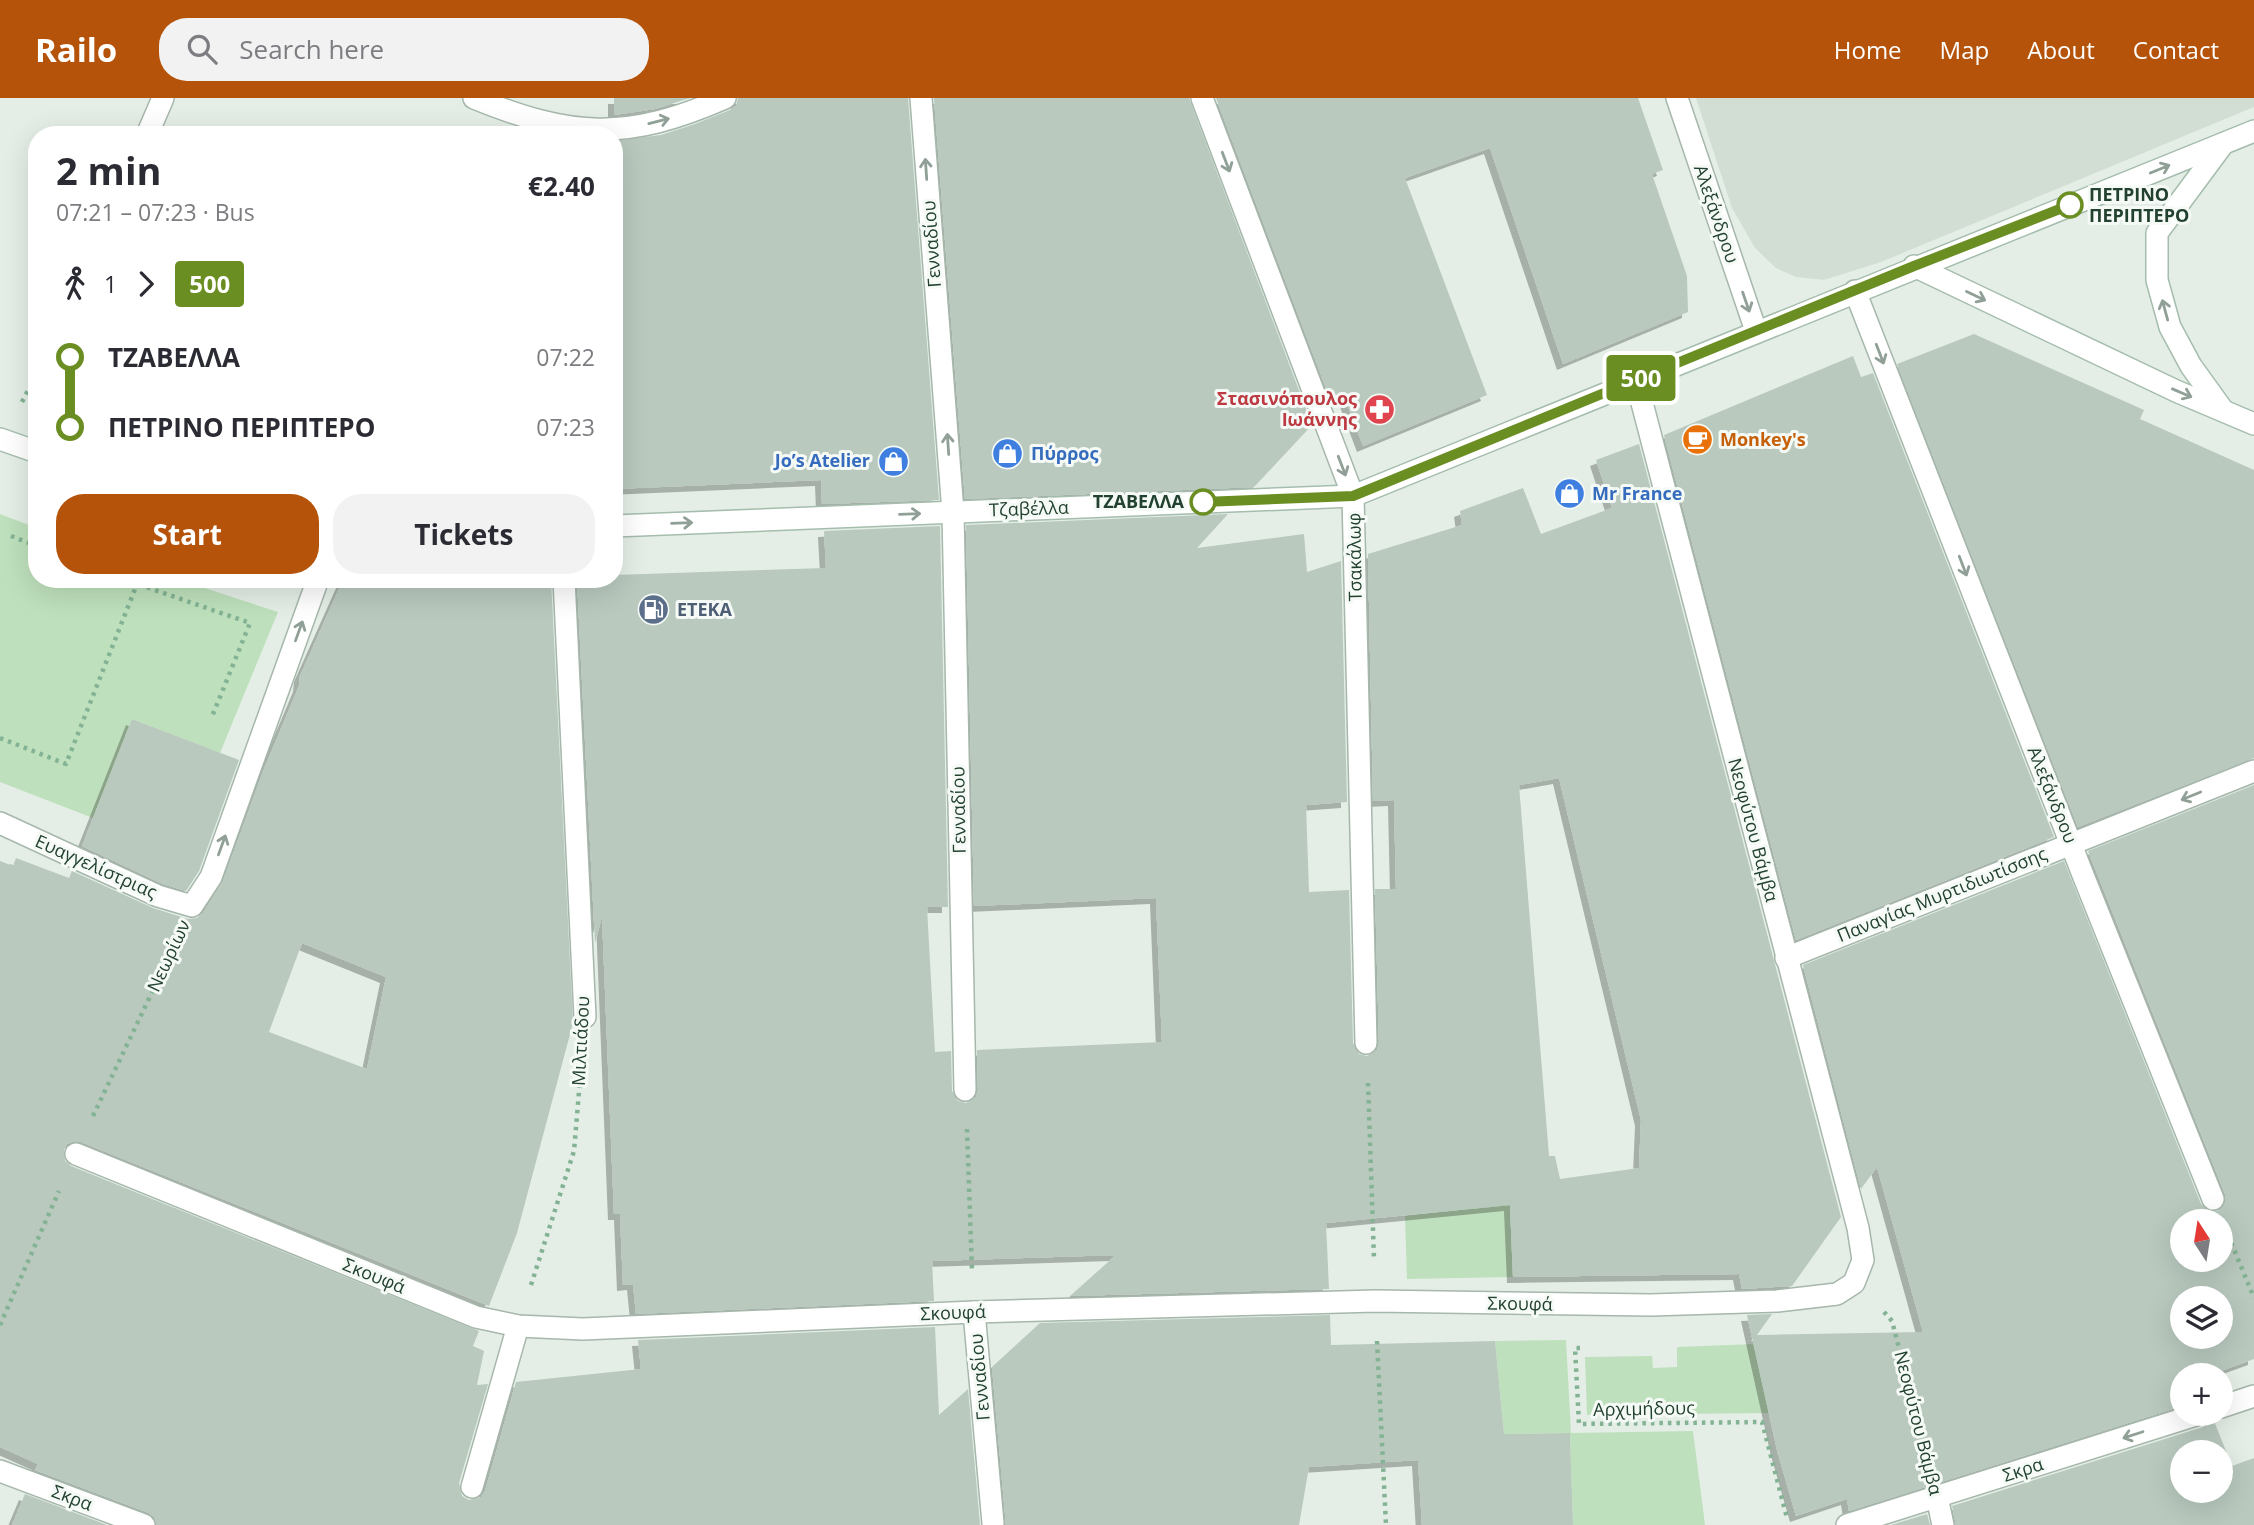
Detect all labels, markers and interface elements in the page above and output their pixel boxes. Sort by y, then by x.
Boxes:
search box [159,18,649,81]
text: Railo [35,27,117,72]
icon: search [183,30,221,68]
text: Search here [239,31,384,67]
text: Home [1834,33,1902,66]
text: Map [1940,33,1989,66]
text: About [2027,33,2095,66]
text: Contact [2133,33,2219,66]
one-way arrow [647,114,670,127]
text: 2 min [56,144,161,196]
one-way arrow [1221,150,1234,172]
one-way arrow [920,157,933,180]
street label: Αλεξάνδρου [1689,161,1745,266]
one-way arrow [2149,162,2171,175]
text: €2.40 [528,168,595,204]
place label: ΠΕΤΡΙΝΟ ΠΕΡΙΠΤΕΡΟ [2089,182,2189,227]
marker: ΠΕΤΡΙΝΟ ΠΕΡΙΠΤΕΡΟ [2057,192,2083,218]
text: 07:21 – 07:23 · Bus [56,196,255,228]
street label: Γενναδίου [916,200,946,288]
icon: walk [56,265,94,303]
icon: forward [127,265,165,303]
text: 500 [189,267,230,300]
text: 1 [104,268,117,300]
one-way arrow [1965,289,1986,303]
one-way arrow [1741,290,1753,312]
one-way arrow [2158,299,2171,322]
text: ΤΖΑΒΕΛΛΑ [108,339,240,375]
text: 07:22 [536,341,595,373]
one-way arrow [1875,343,1887,365]
line badge: 500 [1601,355,1681,401]
text: 500 [1620,361,1662,394]
place label: Στασινόπουλος Ιωάννης [1217,386,1357,431]
one-way arrow [2171,387,2192,400]
pharmacy icon: Στασινόπουλος Ιωάννης [1363,392,1397,426]
text: ΠΕΤΡΙΝΟ ΠΕΡΙΠΤΕΡΟ [108,409,375,445]
text: 07:23 [536,411,595,443]
cafe icon: Monkey's [1680,423,1714,457]
place label: Monkey's [1720,427,1806,451]
one-way arrow [941,434,954,456]
shop icon: Πύρρος [991,437,1025,471]
place label: Πύρρος [1031,441,1098,465]
shop icon: Jo’s Atelier [876,444,910,478]
place label: Jo’s Atelier [773,448,870,472]
one-way arrow [1337,455,1349,477]
shop icon: Mr France [1552,477,1586,511]
place label: Mr France [1592,481,1682,505]
place label: ΤΖΑΒΕΛΛΑ [1093,489,1185,513]
marker: ΤΖΑΒΕΛΛΑ [1190,489,1216,515]
button: Start [56,494,319,574]
button: Tickets [333,494,595,574]
street label: Τζαβέλλα [989,495,1069,521]
one-way arrow [898,508,921,521]
street label: Τσακάλωφ [1341,512,1367,602]
one-way arrow [671,517,694,530]
one-way arrow [1957,555,1970,577]
fuel station icon: ΕΤΕΚΑ [637,593,671,627]
place label: ΕΤΕΚΑ [677,597,733,621]
one-way arrow [294,621,306,643]
street label: Αλεξάνδρου [2023,743,2083,847]
street label: Νεοφύτου Βάμβα [1723,755,1785,904]
street label: Γενναδίου [945,766,971,854]
one-way arrow [2180,791,2202,804]
street label: Ευαγγελίστριας [32,829,161,904]
one-way arrow [217,835,229,857]
street label: Παναγίας Μυρτιδιωτίσσης [1833,841,2050,947]
street label: Νεωρίων [141,916,195,995]
street label: Μιλτιάδου [566,995,594,1087]
north arrow [2170,1209,2233,1272]
map controls [2170,1209,2233,1503]
street label: Σκουφά [340,1252,409,1298]
button: layers [2170,1286,2233,1349]
street label: Σκουφά [1487,1290,1553,1316]
street label: Σκουφά [920,1299,986,1325]
street label: Γενναδίου [963,1333,995,1422]
street label: Νεοφύτου Βάμβα [1889,1348,1949,1497]
button: + [2170,1363,2233,1426]
street label: Αρχιμήδους [1593,1395,1695,1421]
one-way arrow [2123,1429,2145,1442]
button: − [2170,1440,2233,1503]
street label: Σκρα [1999,1451,2046,1487]
street label: Σκρα [49,1478,96,1516]

